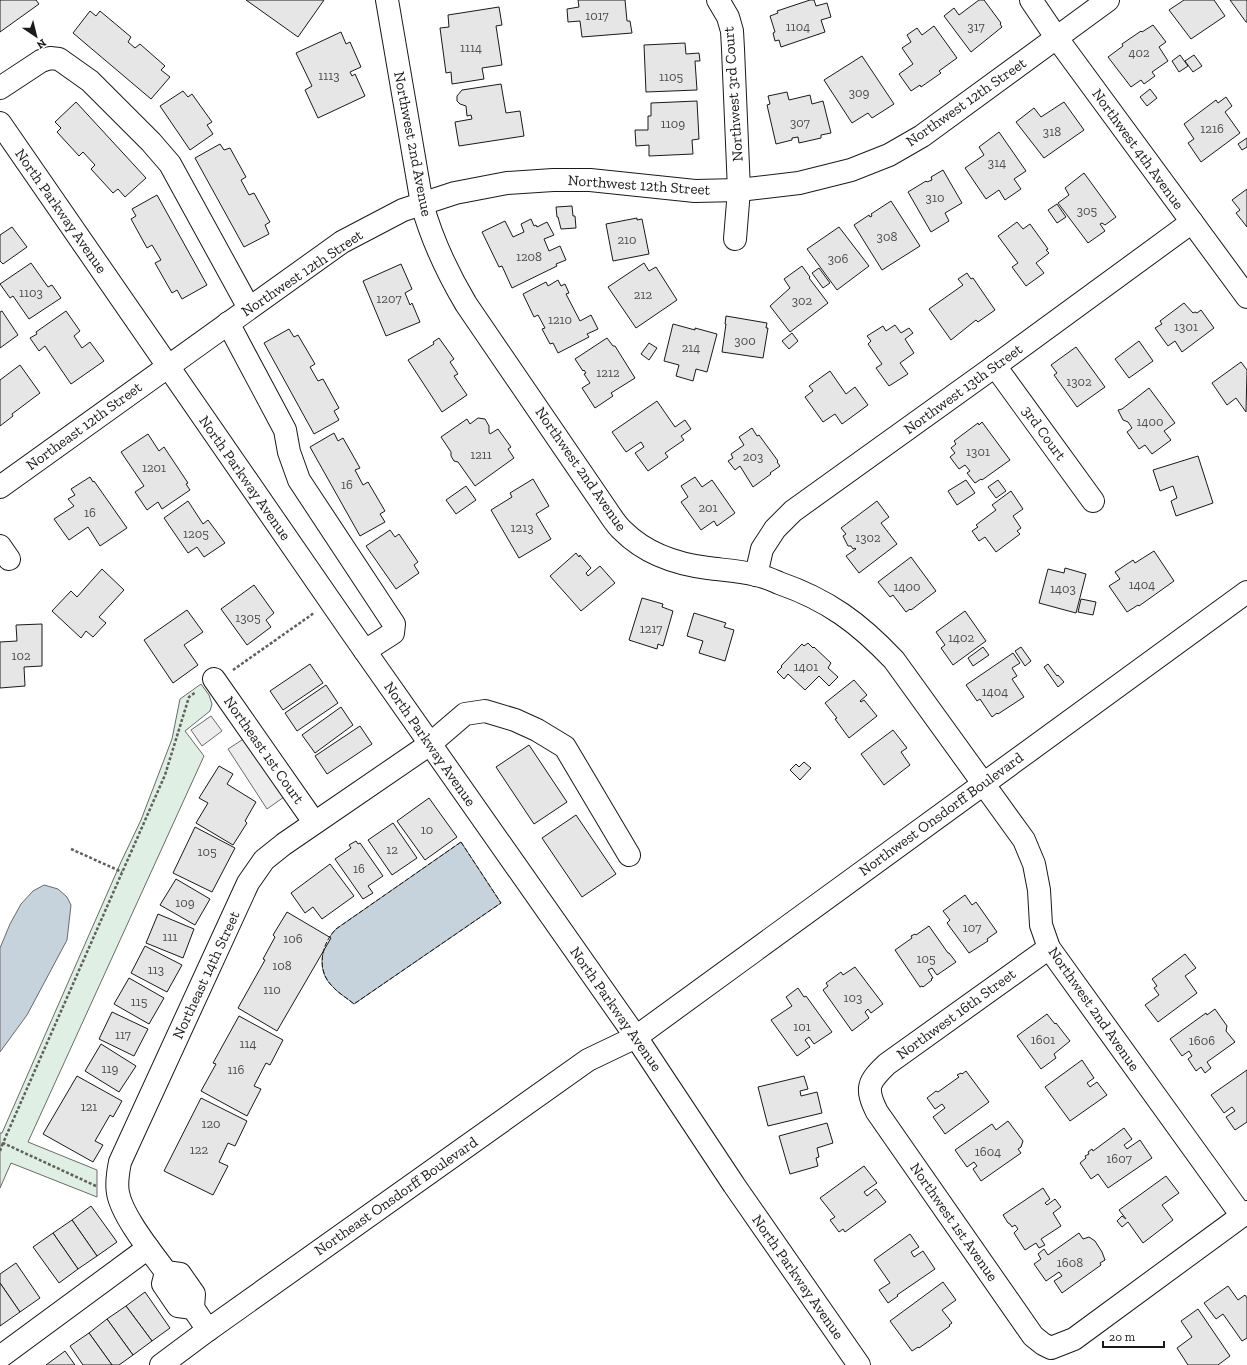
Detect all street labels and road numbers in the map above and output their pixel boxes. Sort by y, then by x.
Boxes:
street label: Northwest 3rd Court [719,25,747,162]
street label: Northwest 12th Street [902,53,1030,150]
street label: Northwest 2nd Avenue [390,70,436,218]
street label: Northwest 4th Avenue [1088,85,1188,213]
street label: North Parkway Avenue [11,145,111,277]
street label: Northwest 12th Street [567,171,711,199]
street label: Northwest 12th Street [238,225,366,320]
street label: Northwest 13th Street [900,340,1026,438]
street label: Northeast 12th Street [23,378,146,474]
street label: 3rd Court [1018,402,1070,464]
street label: Northwest 2nd Avenue [531,403,631,535]
street label: North Parkway Avenue [195,412,295,544]
street label: North Parkway Avenue [380,678,480,810]
street label: Northeast 1st Court [220,693,308,808]
street label: Northwest Onsdorff Boulevard [855,748,1027,880]
street label: Northeast 14th Street [168,908,244,1042]
street label: North Parkway Avenue [566,943,666,1075]
street label: Northwest 2nd Avenue [1044,943,1144,1075]
street label: Northwest 16th Street [893,964,1019,1063]
street label: Northeast Onsdorff Boulevard [311,1132,482,1259]
street label: Northwest 1st Avenue [906,1159,1002,1285]
street label: North Parkway Avenue [748,1211,848,1343]

